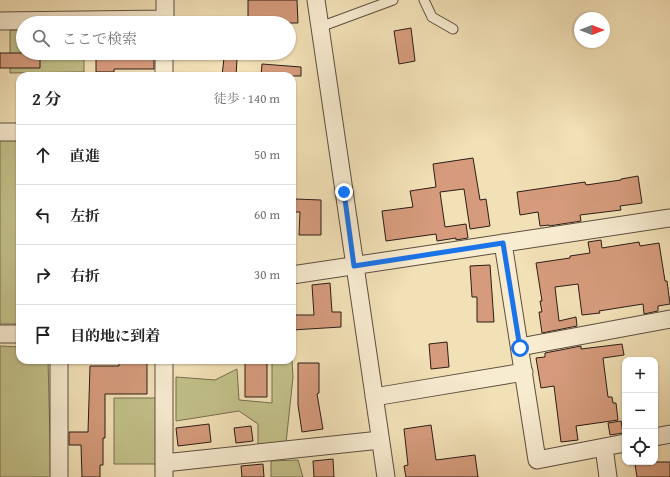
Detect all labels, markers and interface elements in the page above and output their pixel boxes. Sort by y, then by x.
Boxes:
north arrow [574,12,610,48]
search box [16,16,296,60]
icon: search [30,27,52,49]
text: ここで検索 [62,28,137,49]
text: 2 分 [32,86,62,111]
text: 徒歩 · 140 m [214,89,280,108]
icon: ahead [32,144,54,166]
text: 直進 [70,145,100,166]
text: 50 m [254,145,280,164]
route end [335,183,353,201]
icon: left [32,204,54,226]
text: 左折 [70,205,100,226]
text: 60 m [254,205,280,224]
icon: right [32,264,54,286]
text: 右折 [70,265,100,286]
text: 30 m [254,265,280,284]
icon: arrive [32,324,54,346]
text: 目的地に到着 [70,325,160,346]
route start [511,339,529,357]
map controls [622,357,658,465]
button: + [622,357,658,393]
button: − [622,393,658,429]
button: locate [622,429,658,465]

